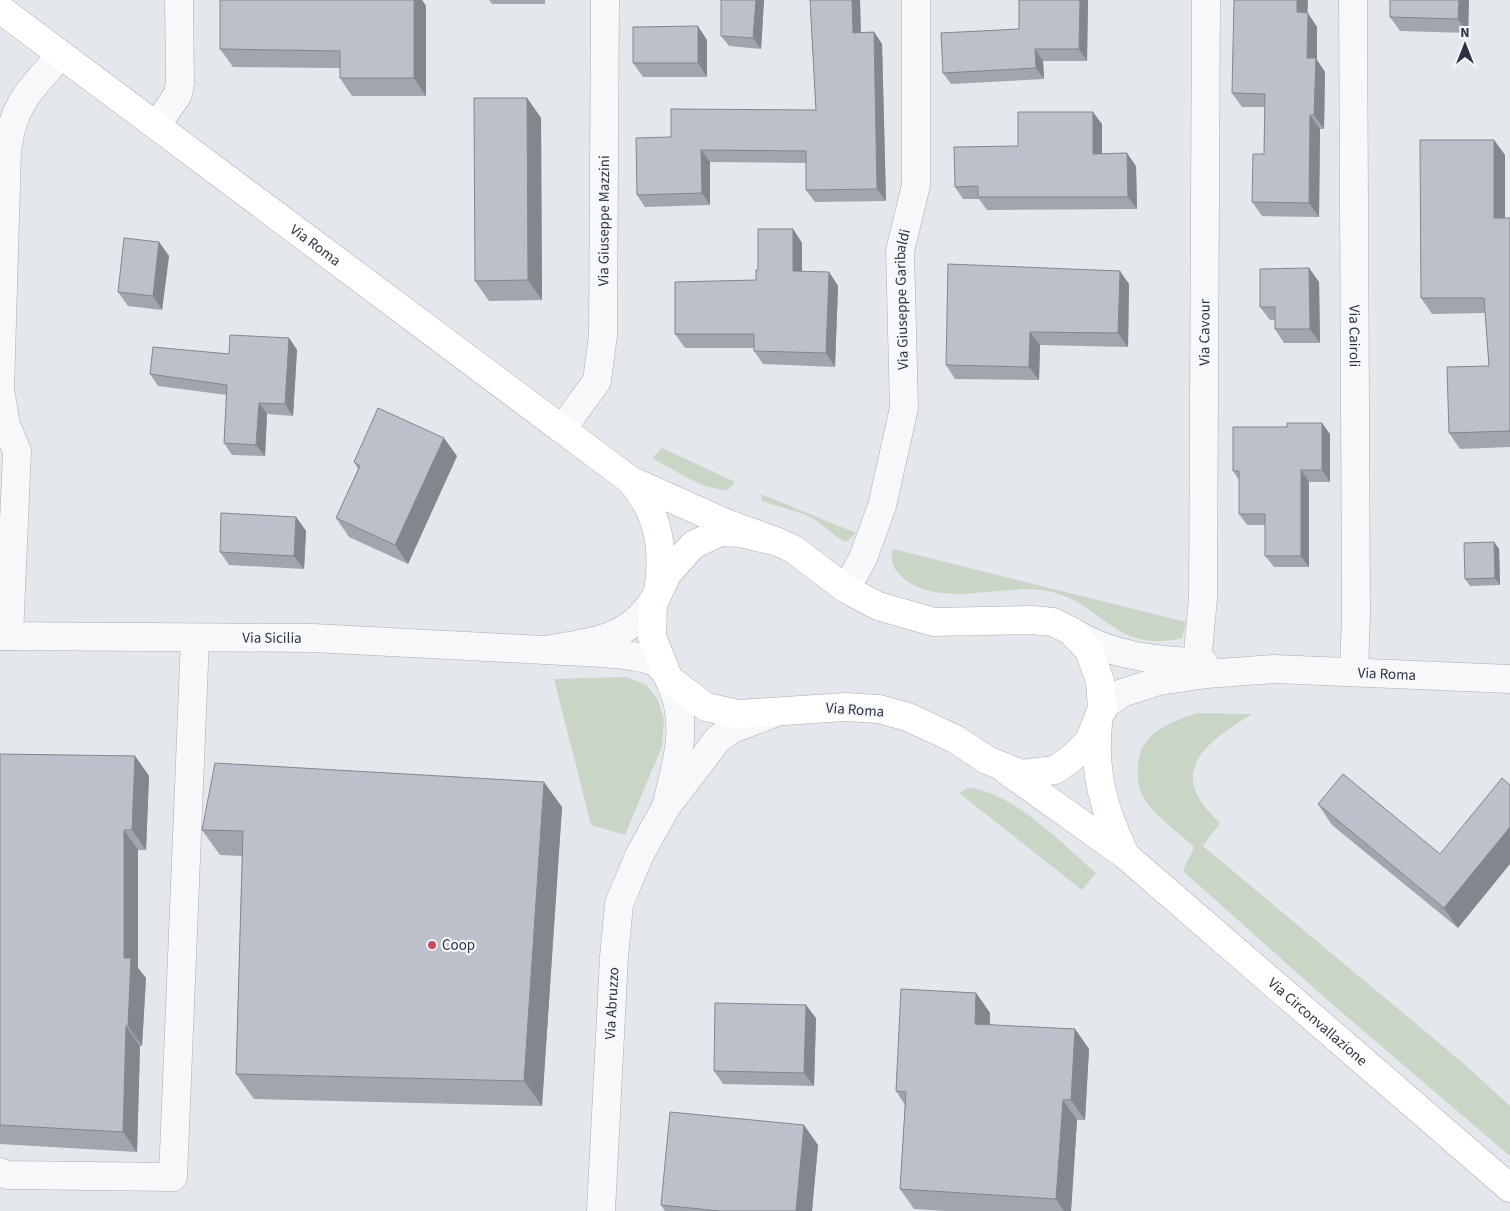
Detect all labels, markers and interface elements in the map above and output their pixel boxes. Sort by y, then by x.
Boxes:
north arrow [1440,20,1490,70]
text: N [1460,23,1470,43]
street label: Via Giuseppe Mazzini [593,155,615,286]
street label: Via Roma [286,219,345,271]
street label: Via Giuseppe Garibaldi [890,227,915,370]
street label: Via Cavour [1194,298,1215,366]
street label: Via Cairoli [1344,305,1365,367]
street label: Via Sicilia [242,627,302,648]
street label: Via Roma [1357,662,1417,686]
street label: Via Roma [825,697,885,723]
place label: Coop [442,935,475,956]
marker: Coop [426,939,438,951]
street label: Via Abruzzo [599,966,624,1040]
street label: Via Circonvallazione [1263,973,1372,1071]

